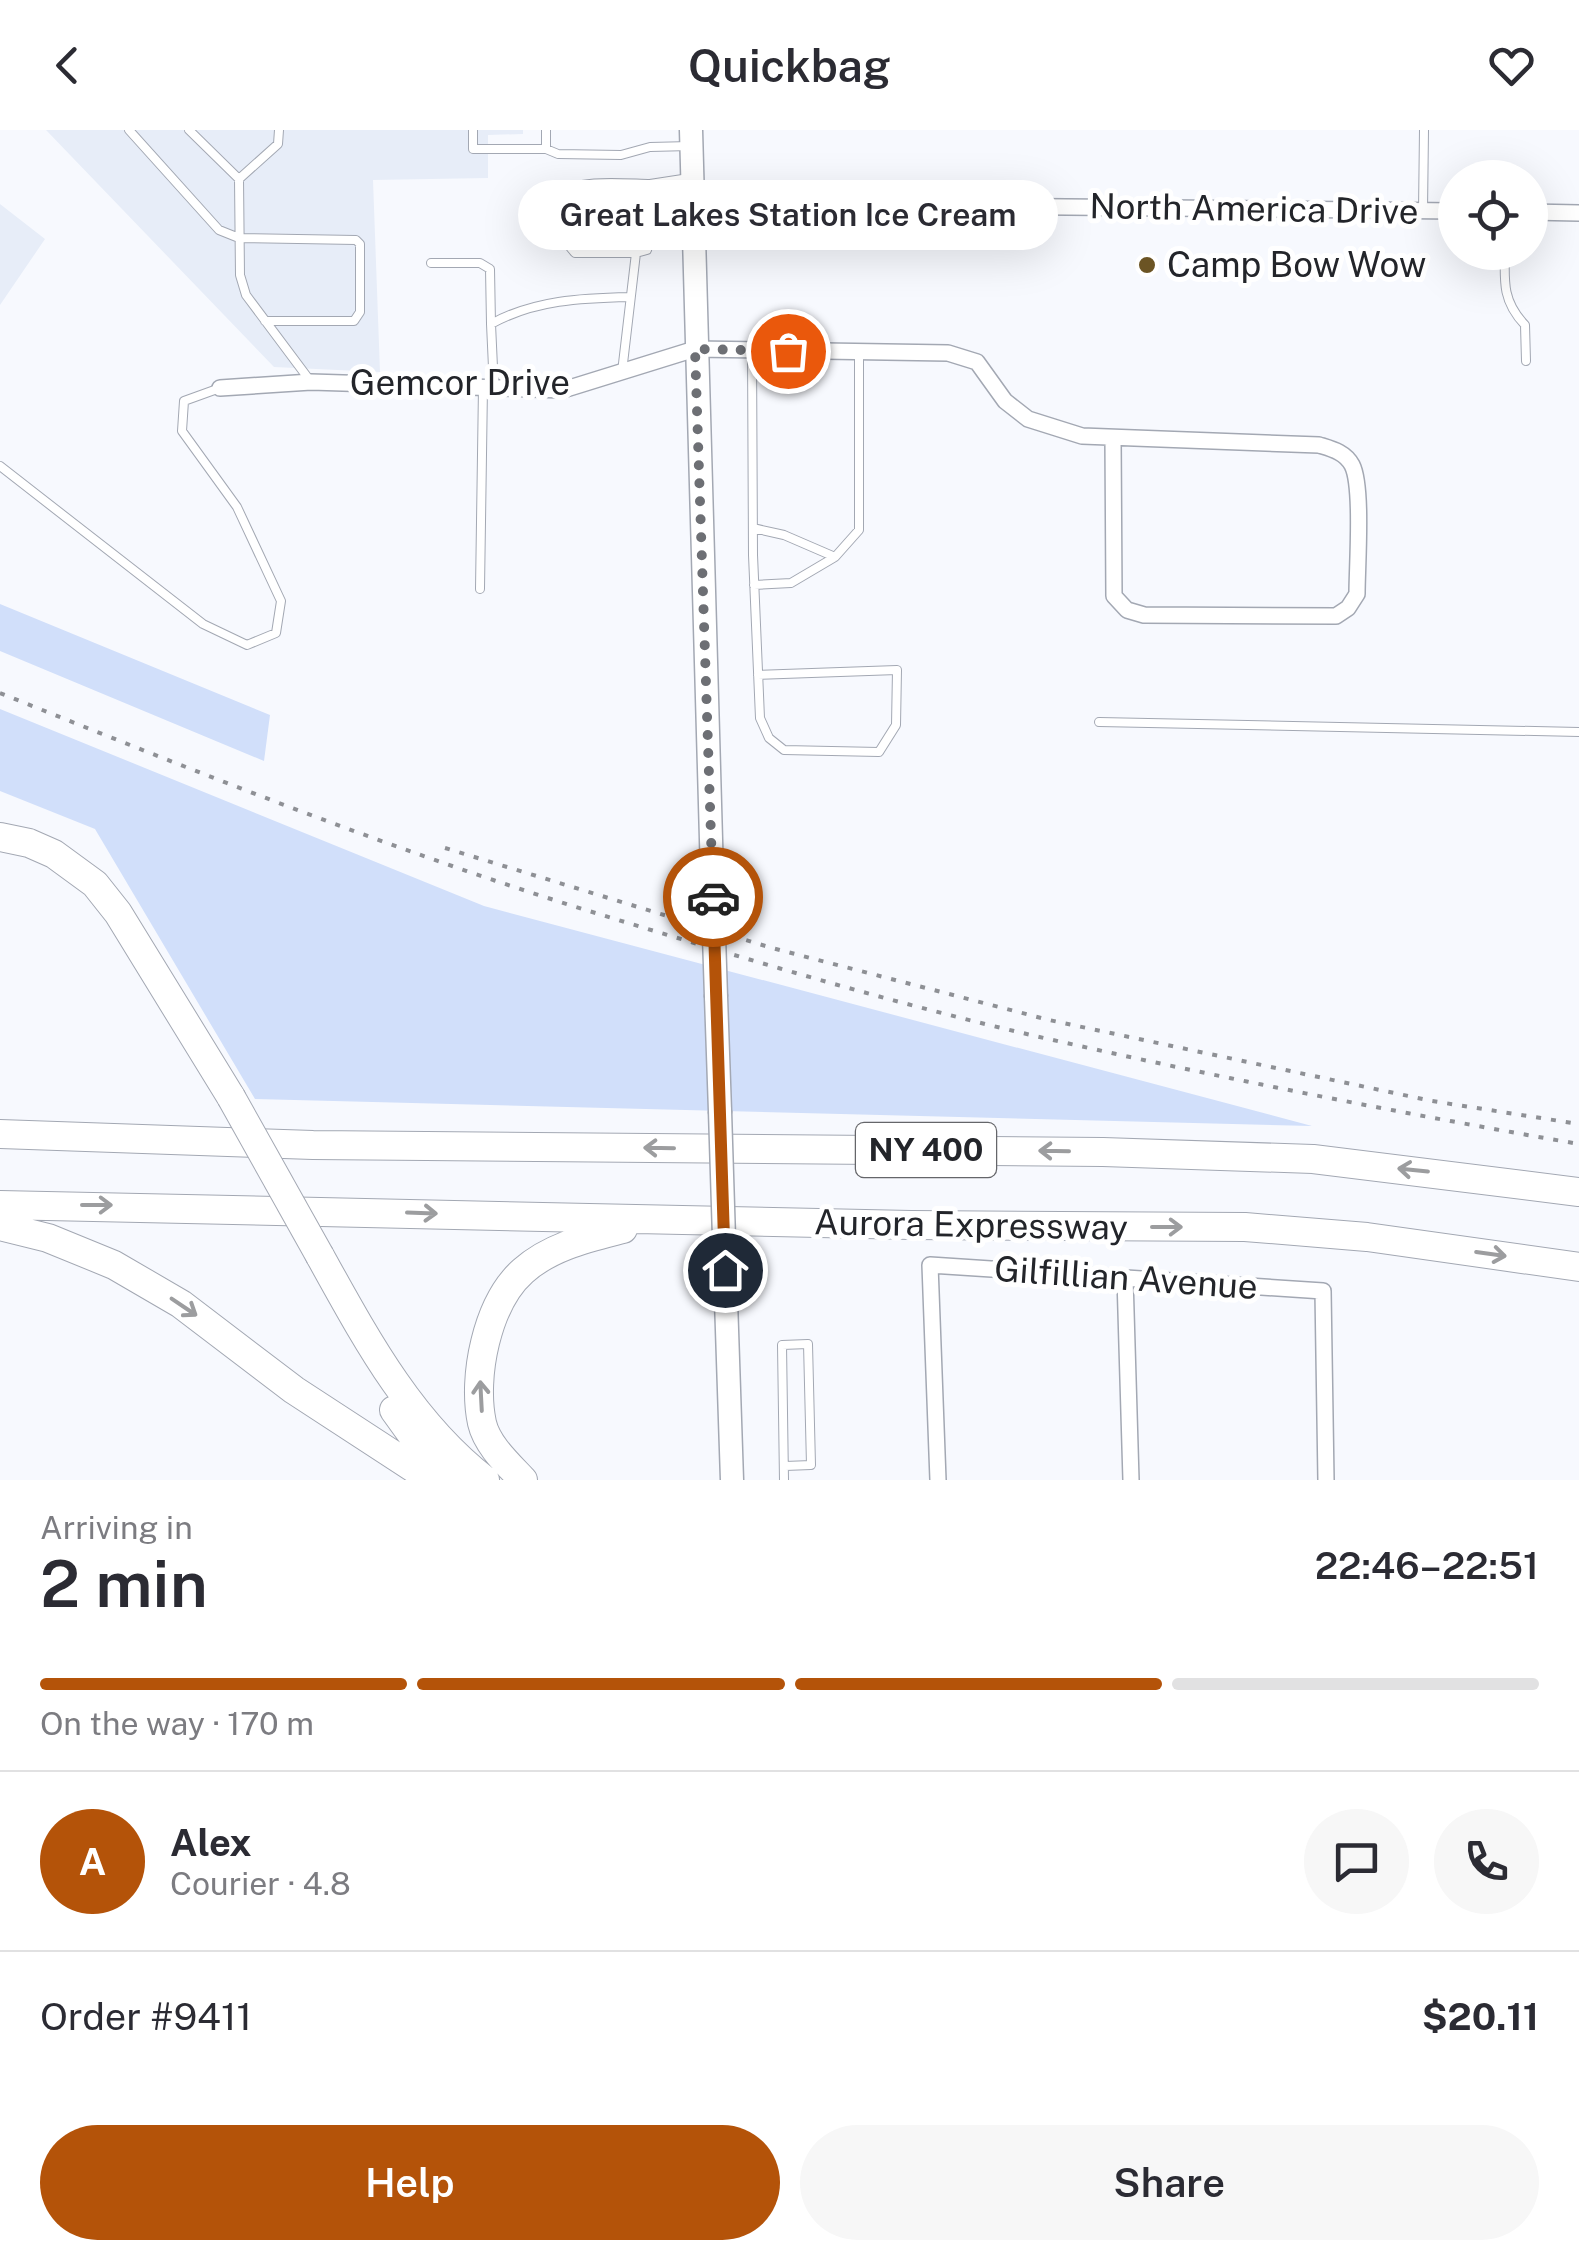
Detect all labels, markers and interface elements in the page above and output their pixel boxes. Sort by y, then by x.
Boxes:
icon: back [40,38,95,93]
icon: heart [1484,38,1539,93]
text: Quickbag [688,39,891,92]
map controls [1438,160,1548,270]
button: locate [1438,160,1548,270]
callout: Great Lakes Station Ice Cream [518,181,1058,251]
street label: North America Drive [1089,185,1419,232]
text: Great Lakes Station Ice Cream [560,196,1016,233]
place label: Camp Bow Wow [1167,244,1426,285]
marker: Camp Bow Wow [1136,254,1158,276]
pin [746,309,831,394]
icon: bag [761,324,816,379]
street label: Gemcor Drive [350,362,570,403]
courier [663,847,763,947]
icon: car [686,870,741,925]
road number: NY 400 [856,1123,996,1177]
one-way arrow [643,1138,675,1157]
one-way arrow [1038,1142,1070,1161]
one-way arrow [1397,1160,1430,1179]
one-way arrow [81,1196,113,1215]
street label: Aurora Expressway [814,1201,1128,1248]
one-way arrow [406,1203,438,1222]
one-way arrow [1150,1218,1183,1236]
pin [683,1228,768,1313]
icon: home [698,1243,753,1298]
one-way arrow [1474,1246,1506,1264]
street label: Gilfillian Avenue [993,1248,1259,1307]
one-way arrow [169,1296,197,1317]
one-way arrow [471,1381,490,1413]
text: Arriving in [40,1509,193,1546]
text: 22:46–22:51 [1315,1543,1539,1588]
text: 2 min [40,1545,208,1622]
text: On the way · 170 m [40,1705,314,1742]
button: chat [1304,1809,1409,1914]
button: phone [1434,1809,1539,1914]
text: Alex [170,1820,252,1865]
text: A [79,1839,106,1884]
text: Courier · 4.8 [170,1865,351,1902]
text: Order #9411 [40,1994,252,2039]
text: $20.11 [1422,1994,1539,2039]
button: Help [40,2125,780,2240]
button: Share [800,2125,1539,2240]

